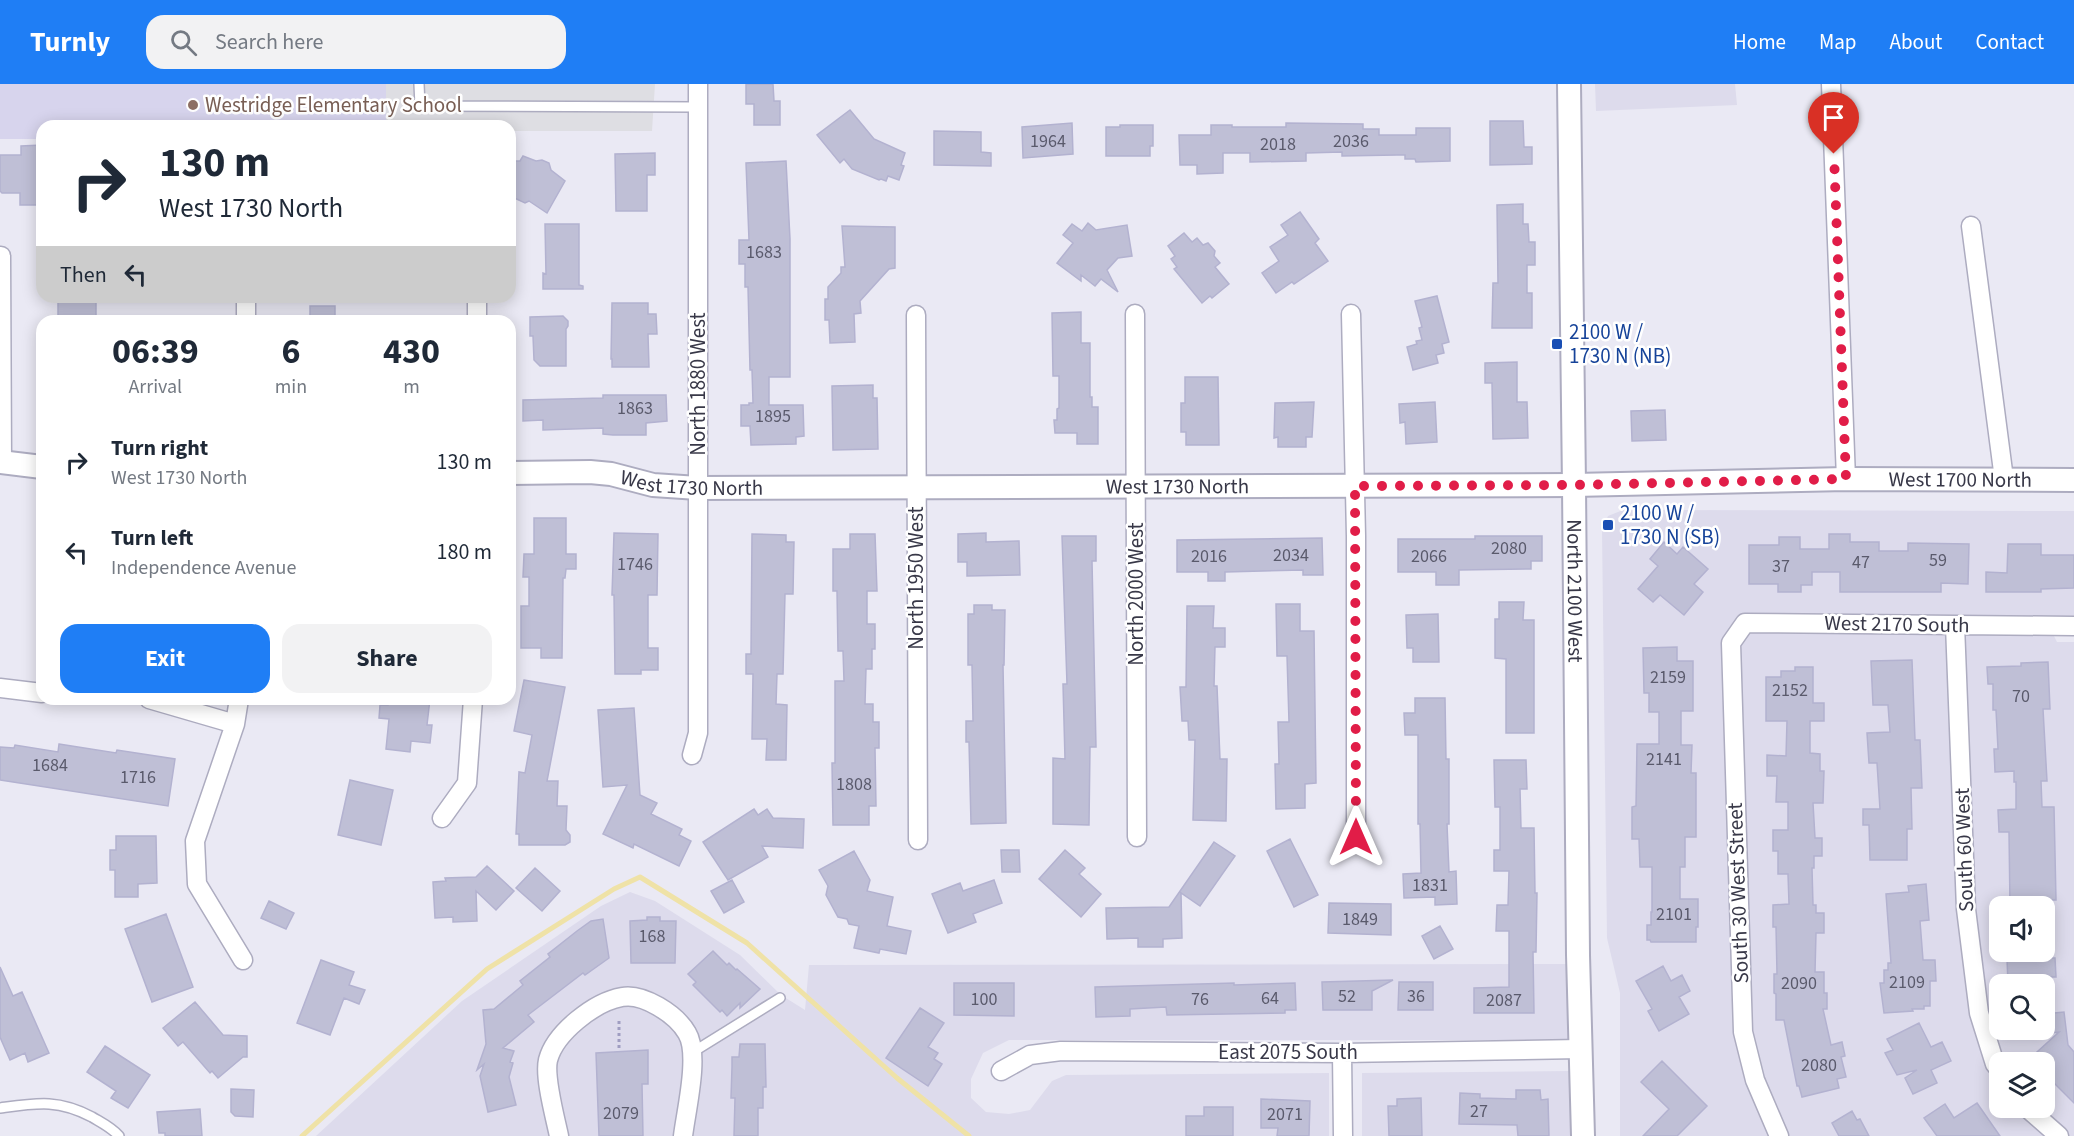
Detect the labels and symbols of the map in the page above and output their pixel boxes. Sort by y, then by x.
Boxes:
place label: Westridge Elementary School [205,90,462,120]
pin [1808,92,1859,154]
marker: Westridge Elementary School [186,98,200,112]
house number: 1964 [1030,129,1066,154]
house number: 2036 [1333,129,1369,154]
house number: 2018 [1260,132,1296,157]
house number: 1683 [746,240,782,265]
street label: North 1880 West [683,312,713,456]
place label: 2100 W / 1730 N (NB) [1569,317,1671,371]
marker: 2100 W / 1730 N (NB) [1550,337,1564,351]
house number: 1863 [617,396,653,421]
house number: 1895 [755,404,791,429]
street label: West 1730 North [617,462,763,503]
street label: West 1700 North [1889,464,2032,495]
street label: West 1730 North [1106,471,1249,502]
place label: 2100 W / 1730 N (SB) [1620,498,1720,552]
street label: North 1950 West [901,506,931,650]
marker: 2100 W / 1730 N (SB) [1601,518,1615,532]
street label: North 2100 West [1559,519,1591,663]
street label: North 2000 West [1121,522,1151,666]
house number: 2080 [1491,536,1527,561]
house number: 2034 [1273,543,1309,568]
house number: 2016 [1191,544,1227,569]
house number: 2066 [1411,544,1447,569]
house number: 59 [1929,548,1947,573]
house number: 47 [1852,550,1870,575]
house number: 1746 [617,552,653,577]
house number: 37 [1772,554,1790,579]
street label: West 2170 South [1824,608,1970,640]
house number: 2159 [1650,665,1686,690]
house number: 2152 [1772,678,1808,703]
house number: 70 [2012,684,2030,709]
house number: 2141 [1646,747,1682,772]
house number: 1684 [32,753,68,778]
house number: 1716 [120,765,156,790]
house number: 1808 [836,772,872,797]
street label: South 60 West [1947,787,1981,913]
street label: South 30 West Street [1720,802,1756,984]
position arrow [1324,805,1388,869]
house number: 1831 [1412,873,1448,898]
house number: 2101 [1656,902,1692,927]
house number: 1849 [1342,907,1378,932]
house number: 168 [639,924,665,949]
house number: 2109 [1889,970,1925,995]
house number: 2090 [1781,971,1817,996]
house number: 52 [1338,984,1356,1009]
house number: 36 [1407,984,1425,1009]
house number: 64 [1261,986,1279,1011]
house number: 100 [971,987,997,1012]
house number: 76 [1191,987,1209,1012]
house number: 2087 [1486,988,1522,1013]
street label: East 2075 South [1218,1037,1358,1067]
house number: 2080 [1801,1053,1837,1078]
house number: 27 [1470,1099,1488,1124]
house number: 2079 [603,1101,639,1126]
house number: 2071 [1267,1102,1303,1127]

